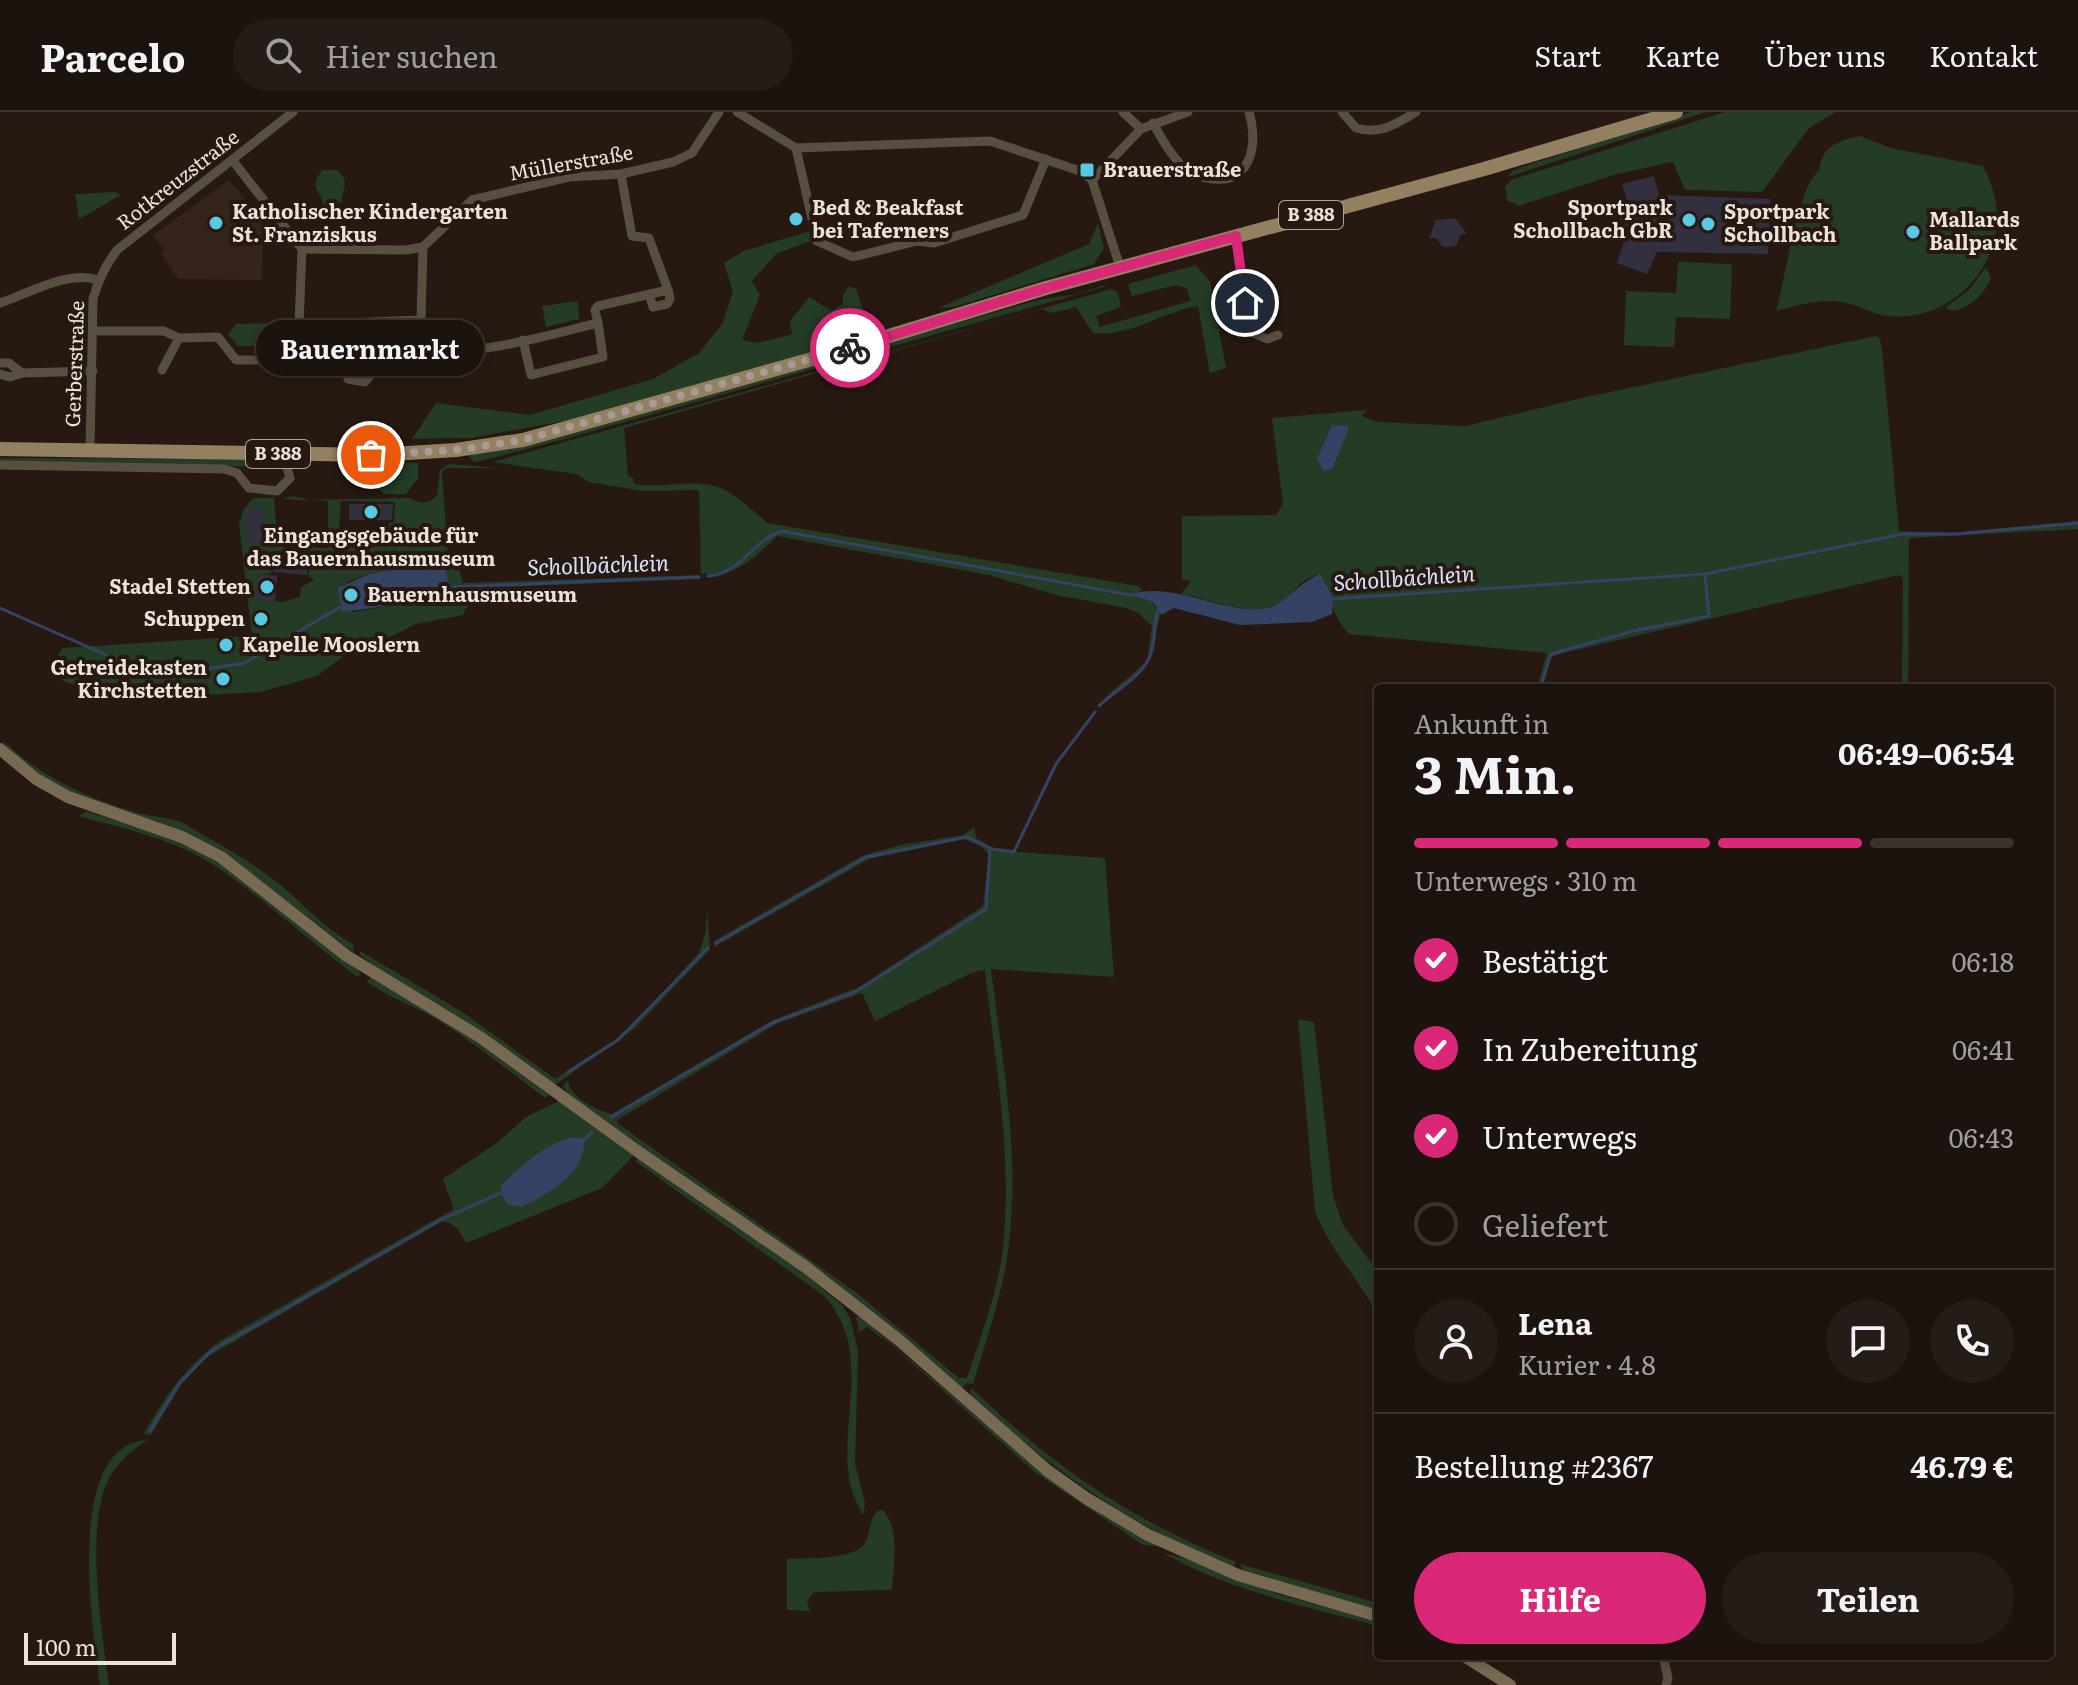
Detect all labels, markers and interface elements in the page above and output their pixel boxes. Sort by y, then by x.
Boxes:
search box [233,19,793,91]
text: Parcelo [40,27,185,84]
icon: search [261,33,305,77]
text: Hier suchen [325,33,498,77]
text: Start [1535,34,1601,76]
text: Karte [1645,34,1720,76]
text: Über uns [1764,34,1885,76]
text: Kontakt [1929,34,2038,76]
street label: Rotkreuzstraße [109,121,244,236]
street label: Müllerstraße [506,135,635,187]
place label: Brauerstraße [1103,153,1241,183]
marker: Brauerstraße [1078,161,1096,179]
place label: Bed & Beakfast bei Taferners [812,191,964,244]
place label: Sportpark Schollbach GbR [1513,191,1674,244]
place label: Katholischer Kindergarten St. Franziskus [232,195,508,248]
place label: Sportpark Schollbach [1724,195,1837,248]
road number: B 388 [1279,201,1343,229]
place label: Mallards Ballpark [1929,203,2020,256]
marker: Bed & Beakfast bei Taferners [787,210,805,228]
marker: Sportpark Schollbach GbR [1680,211,1698,229]
marker: Katholischer Kindergarten St. Franziskus [207,214,225,232]
marker: Sportpark Schollbach [1699,215,1717,233]
marker: Mallards Ballpark [1904,223,1922,241]
pin [1211,269,1279,337]
icon: home [1223,281,1267,325]
street label: Gerberstraße [56,300,90,428]
courier [810,308,890,388]
callout: Bauernmarkt [257,319,485,375]
icon: bike [828,326,872,370]
text: Bauernmarkt [280,328,460,367]
pin [337,421,405,489]
icon: bag [349,433,393,477]
road number: B 388 [246,440,310,468]
marker: Eingangsgebäude für das Bauernhausmuseum [362,503,380,521]
place label: Eingangsgebäude für das Bauernhausmuseum [247,519,495,572]
water label: Schollbächlein [527,545,669,582]
water label: Schollbächlein [1332,555,1476,598]
place label: Stadel Stetten [109,570,251,600]
marker: Stadel Stetten [258,578,276,596]
place label: Bauernhausmuseum [367,578,577,608]
marker: Bauernhausmuseum [342,586,360,604]
place label: Schuppen [144,602,245,632]
marker: Schuppen [252,610,270,628]
place label: Kapelle Mooslern [242,628,420,658]
marker: Kapelle Mooslern [217,636,235,654]
place label: Getreidekasten Kirchstetten [50,651,207,704]
marker: Getreidekasten Kirchstetten [214,670,232,688]
text: Ankunft in [1414,703,1549,742]
text: 06:49–06:54 [1838,730,2014,774]
text: 3 Min. [1414,733,1577,810]
text: Unterwegs · 310 m [1414,860,1637,899]
icon: check [1414,938,1458,982]
text: Bestätigt [1482,938,1608,982]
text: 06:18 [1951,941,2014,980]
icon: check [1414,1026,1458,1070]
text: In Zubereitung [1482,1026,1697,1070]
text: 06:41 [1952,1029,2014,1068]
icon: check [1414,1114,1458,1158]
text: Unterwegs [1482,1114,1637,1158]
text: 06:43 [1948,1117,2014,1156]
text: Geliefert [1482,1202,1608,1246]
button: person [1414,1299,1498,1383]
button: chat [1826,1299,1910,1383]
button: phone [1930,1299,2014,1383]
text: Lena [1518,1300,1592,1344]
text: Kurier · 4.8 [1518,1344,1656,1383]
text: Bestellung #2367 [1414,1443,1654,1487]
text: 46.79 € [1910,1443,2014,1487]
button: Hilfe [1414,1552,1706,1644]
button: Teilen [1722,1552,2014,1644]
scale bar [24,1629,176,1665]
text: 100 m [36,1630,96,1663]

